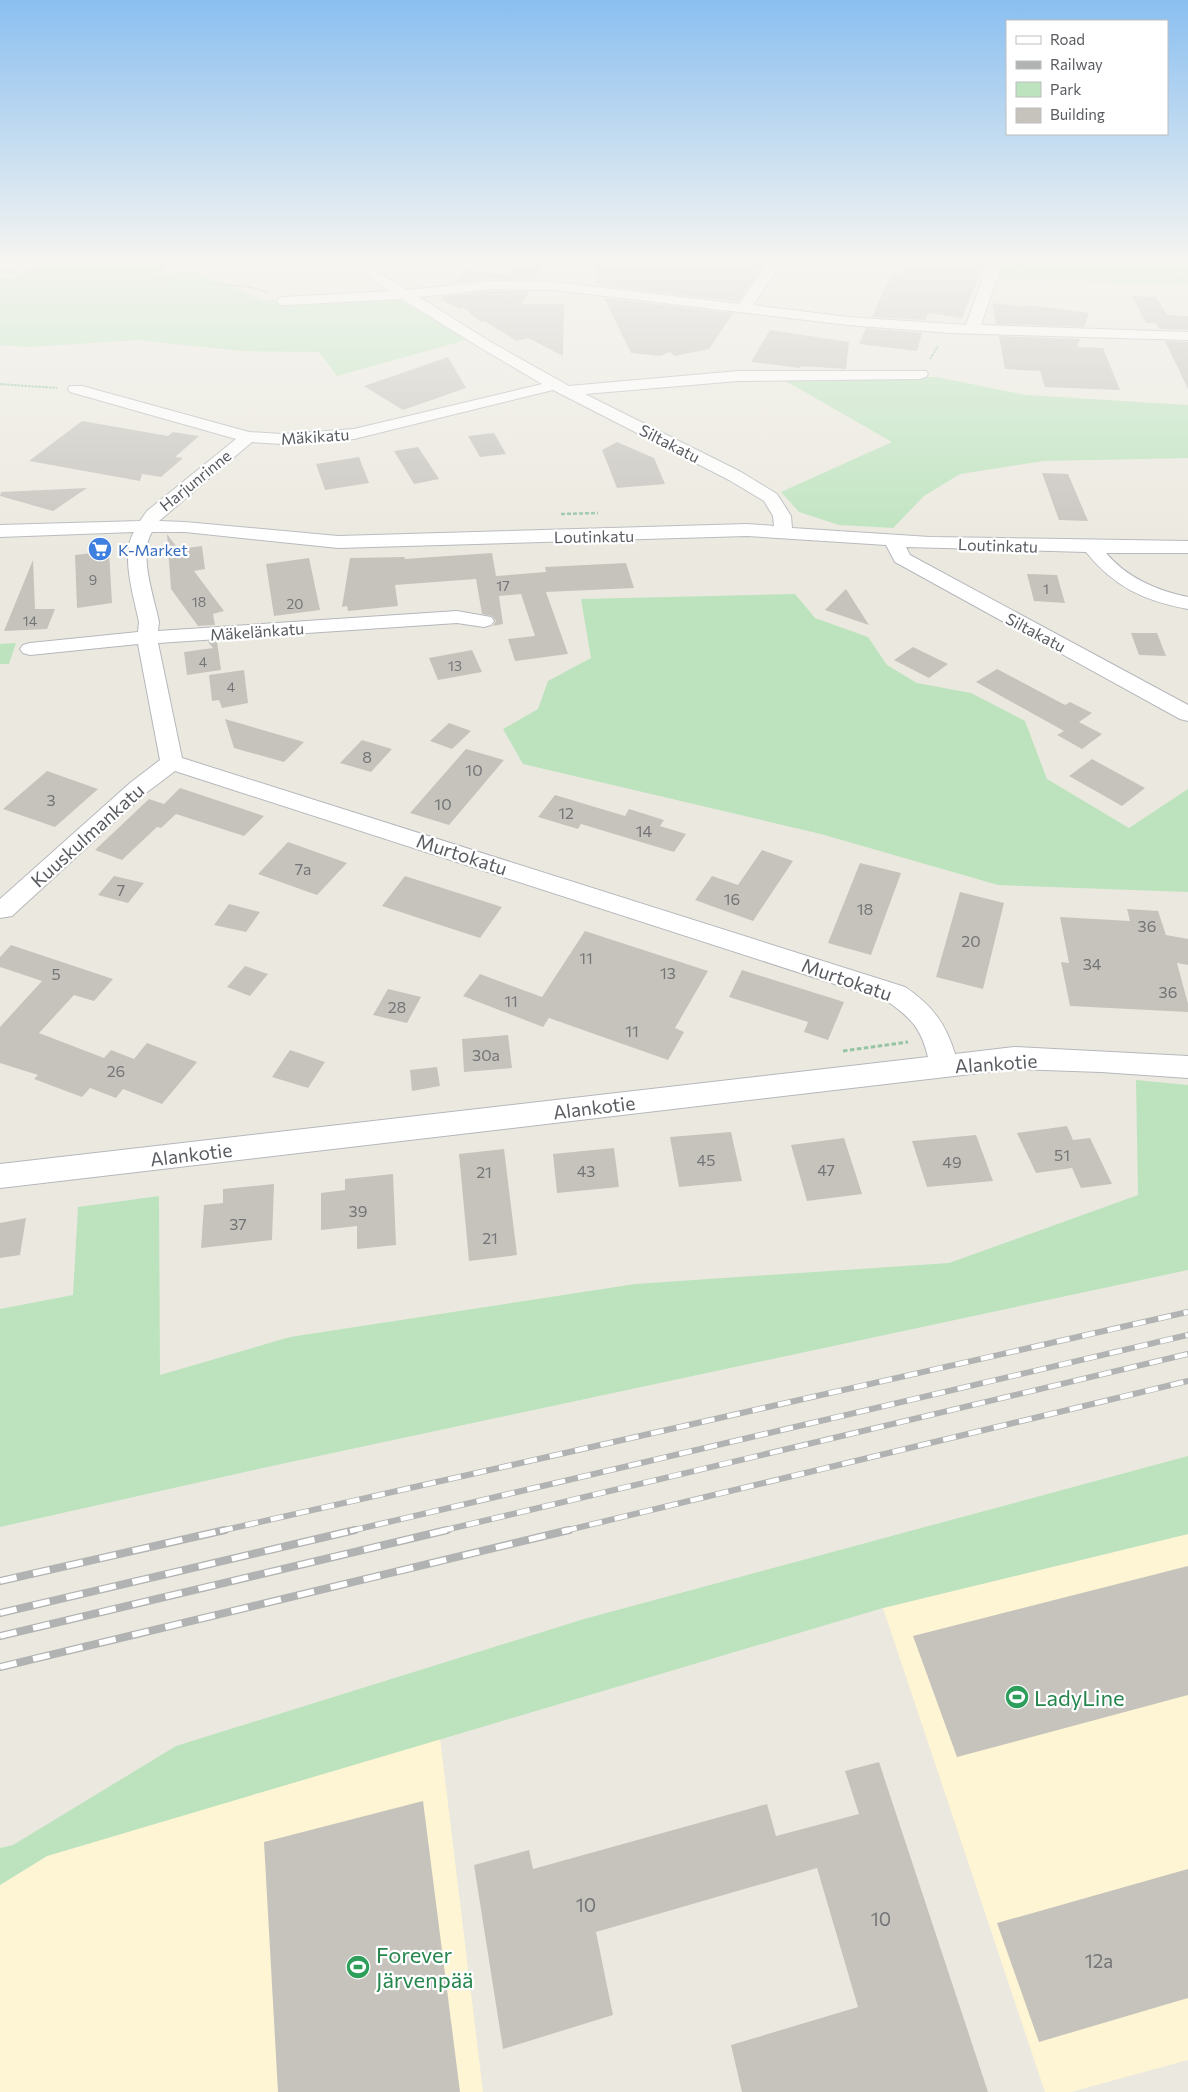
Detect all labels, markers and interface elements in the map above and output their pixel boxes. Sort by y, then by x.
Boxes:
legend [1006,20,1168,135]
text: Road [1050,30,1085,48]
text: Railway [1050,55,1103,73]
text: Park [1050,80,1081,98]
text: Building [1050,105,1105,123]
street label: Siltakatu [637,420,703,466]
street label: Mäkikatu [280,424,350,448]
street label: Harjunrinne [156,445,234,515]
street label: Loutinkatu [554,526,634,546]
street label: Loutinkatu [958,534,1038,556]
supermarket icon: K-Market [87,536,113,562]
place label: K-Market [118,540,188,559]
house number: 9 [89,571,97,588]
house number: 17 [496,577,510,594]
house number: 1 [1043,580,1049,597]
house number: 18 [192,593,206,610]
house number: 20 [287,595,303,612]
street label: Siltakatu [1003,608,1069,656]
house number: 14 [23,612,38,629]
street label: Mäkelänkatu [209,618,305,644]
house number: 4 [199,653,208,670]
house number: 13 [448,657,462,674]
house number: 4 [227,678,236,695]
house number: 8 [362,747,372,766]
house number: 10 [465,760,483,779]
street label: Kuuskulmankatu [26,778,148,892]
house number: 3 [46,790,56,809]
house number: 10 [434,794,452,813]
house number: 12 [558,803,574,822]
house number: 14 [636,821,653,840]
street label: Murtokatu [414,829,510,879]
house number: 7a [295,859,311,878]
house number: 7 [117,880,125,899]
house number: 16 [724,889,740,908]
house number: 18 [857,899,873,918]
house number: 36 [1138,916,1156,935]
house number: 20 [961,931,981,950]
house number: 11 [579,948,593,967]
street label: Murtokatu [799,953,895,1005]
house number: 34 [1083,954,1102,973]
house number: 13 [660,963,676,982]
house number: 5 [51,964,61,983]
house number: 36 [1159,982,1177,1001]
house number: 11 [504,991,518,1010]
house number: 28 [388,997,406,1016]
house number: 11 [625,1021,639,1040]
house number: 30a [472,1045,500,1064]
street label: Alankotie [954,1049,1038,1077]
house number: 26 [107,1061,125,1080]
street label: Alankotie [552,1091,636,1123]
street label: Alankotie [149,1138,233,1170]
house number: 51 [1054,1145,1070,1164]
house number: 45 [697,1150,715,1169]
house number: 49 [942,1152,962,1171]
house number: 47 [817,1160,835,1179]
house number: 43 [577,1161,595,1180]
house number: 21 [476,1162,492,1181]
house number: 39 [349,1201,367,1220]
house number: 37 [229,1214,247,1233]
house number: 21 [482,1228,498,1247]
sports icon: LadyLine [1004,1684,1030,1710]
place label: LadyLine [1034,1684,1125,1711]
house number: 10 [576,1893,596,1916]
house number: 10 [871,1907,891,1930]
place label: Forever Järvenpää [376,1941,474,1993]
house number: 12a [1085,1949,1113,1972]
sports icon: Forever Järvenpää [345,1954,371,1980]

